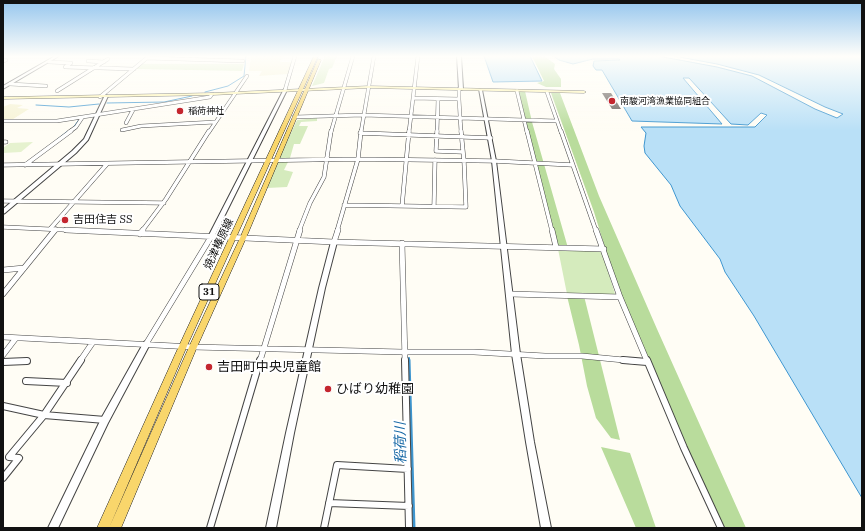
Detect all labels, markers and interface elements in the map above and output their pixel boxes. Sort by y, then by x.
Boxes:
marker: 南駿河湾漁業協同組合 [607,96,617,106]
place label: 南駿河湾漁業協同組合 [620,96,710,106]
marker: 稲荷神社 [175,106,185,116]
place label: 稲荷神社 [188,106,224,116]
place label: 吉田住吉 SS [73,213,132,227]
marker: 吉田住吉 SS [60,215,70,225]
street label: 焼津榛原線 [201,216,237,272]
road number: 31 [199,284,219,300]
place label: 吉田町中央児童館 [217,359,321,375]
marker: 吉田町中央児童館 [204,362,214,372]
place label: ひばり幼稚園 [336,381,414,397]
marker: ひばり幼稚園 [323,384,333,394]
water label: 稻荷川 [392,422,410,464]

